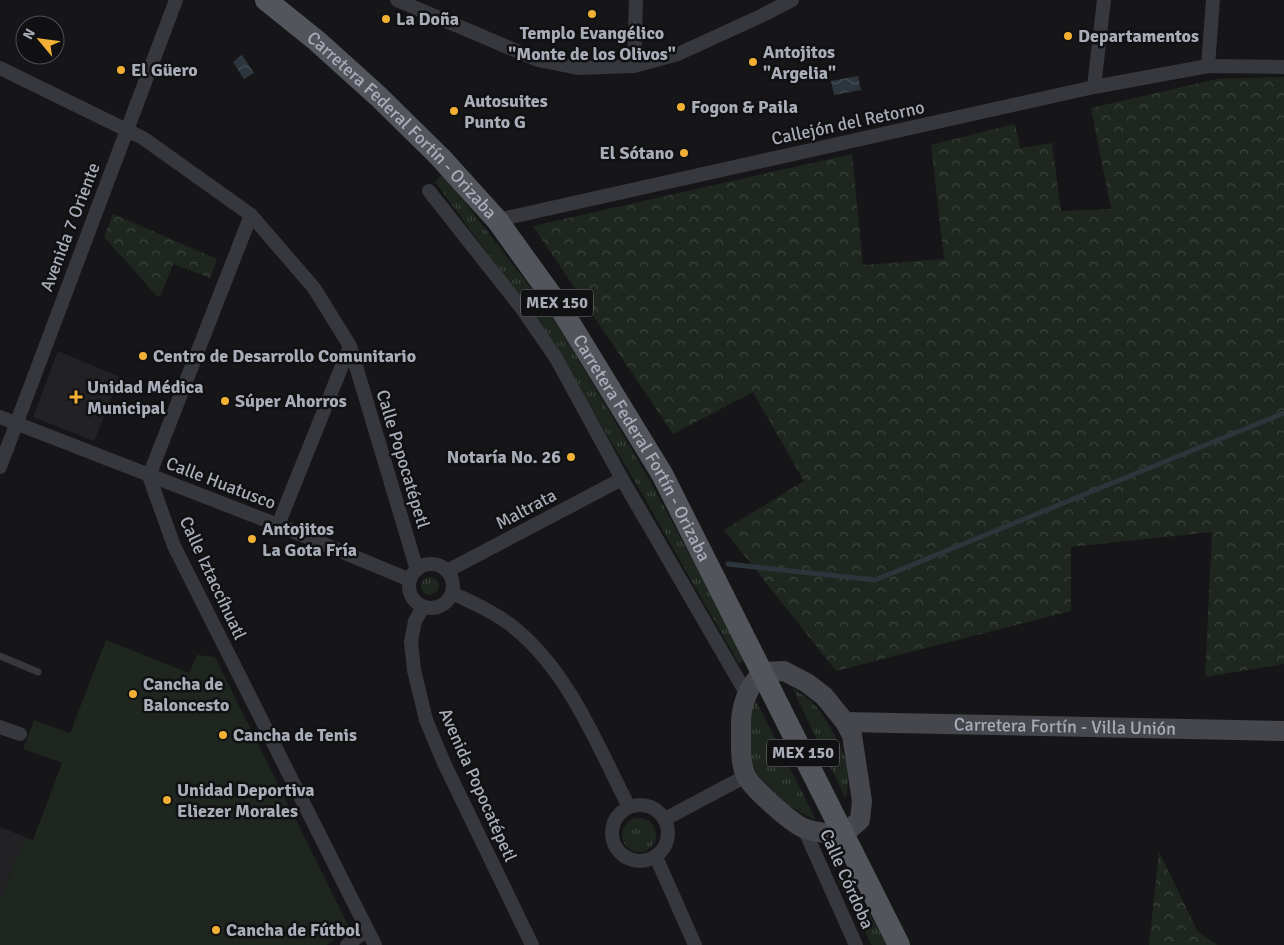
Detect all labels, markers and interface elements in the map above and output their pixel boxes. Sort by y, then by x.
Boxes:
place label: La Doña [396,8,459,30]
marker: Templo Evangélico "Monte de los Olivos" [586,8,598,20]
marker: La Doña [380,13,392,25]
north arrow [15,15,65,65]
place label: Templo Evangélico "Monte de los Olivos" [508,22,676,65]
place label: Departamentos [1078,25,1199,47]
text: N [19,26,39,42]
street label: Carretera Federal Fortín - Orizaba [303,26,502,223]
marker: Departamentos [1062,30,1074,42]
place label: Antojitos "Argelia" [763,41,836,84]
marker: Antojitos "Argelia" [747,56,759,68]
place label: El Güero [131,59,198,81]
marker: El Güero [115,64,127,76]
place label: Autosuites Punto G [464,90,548,133]
place label: Fogon & Paila [691,96,798,118]
street label: Callejón del Retorno [769,96,927,150]
marker: Fogon & Paila [675,101,687,113]
marker: Autosuites Punto G [448,105,460,117]
place label: El Sótano [599,142,674,164]
marker: El Sótano [678,147,690,159]
street label: Avenida 7 Oriente [35,159,105,295]
road number: MEX 150 [521,290,593,316]
street label: Carretera Federal Fortín - Orizaba [568,330,715,565]
place label: Centro de Desarrollo Comunitario [153,345,416,367]
marker: Centro de Desarrollo Comunitario [137,350,149,362]
place label: Unidad Médica Municipal [87,376,204,419]
street label: Calle Popocatépetl [371,387,435,531]
marker: Unidad Médica Municipal [69,390,83,404]
place label: Súper Ahorros [235,390,347,412]
marker: Súper Ahorros [219,395,231,407]
place label: Notaría No. 26 [447,446,561,468]
marker: Notaría No. 26 [565,451,577,463]
street label: Calle Huatusco [163,452,279,514]
street label: Maltrata [492,484,560,534]
street label: Calle Iztaccíhuatl [175,513,251,643]
place label: Antojitos La Gota Fría [262,518,357,561]
marker: Antojitos La Gota Fría [246,533,258,545]
place label: Cancha de Baloncesto [143,673,229,716]
marker: Cancha de Baloncesto [127,688,139,700]
street label: Avenida Popocatépetl [434,705,522,865]
street label: Carretera Fortín - Villa Unión [954,713,1176,740]
place label: Cancha de Tenis [233,724,357,746]
marker: Cancha de Tenis [217,729,229,741]
road number: MEX 150 [767,740,839,766]
place label: Unidad Deportiva Eliezer Morales [177,779,315,822]
marker: Unidad Deportiva Eliezer Morales [161,794,173,806]
street label: Calle Córdoba [815,826,879,932]
place label: Cancha de Fútbol [226,919,361,941]
marker: Cancha de Fútbol [210,924,222,936]

